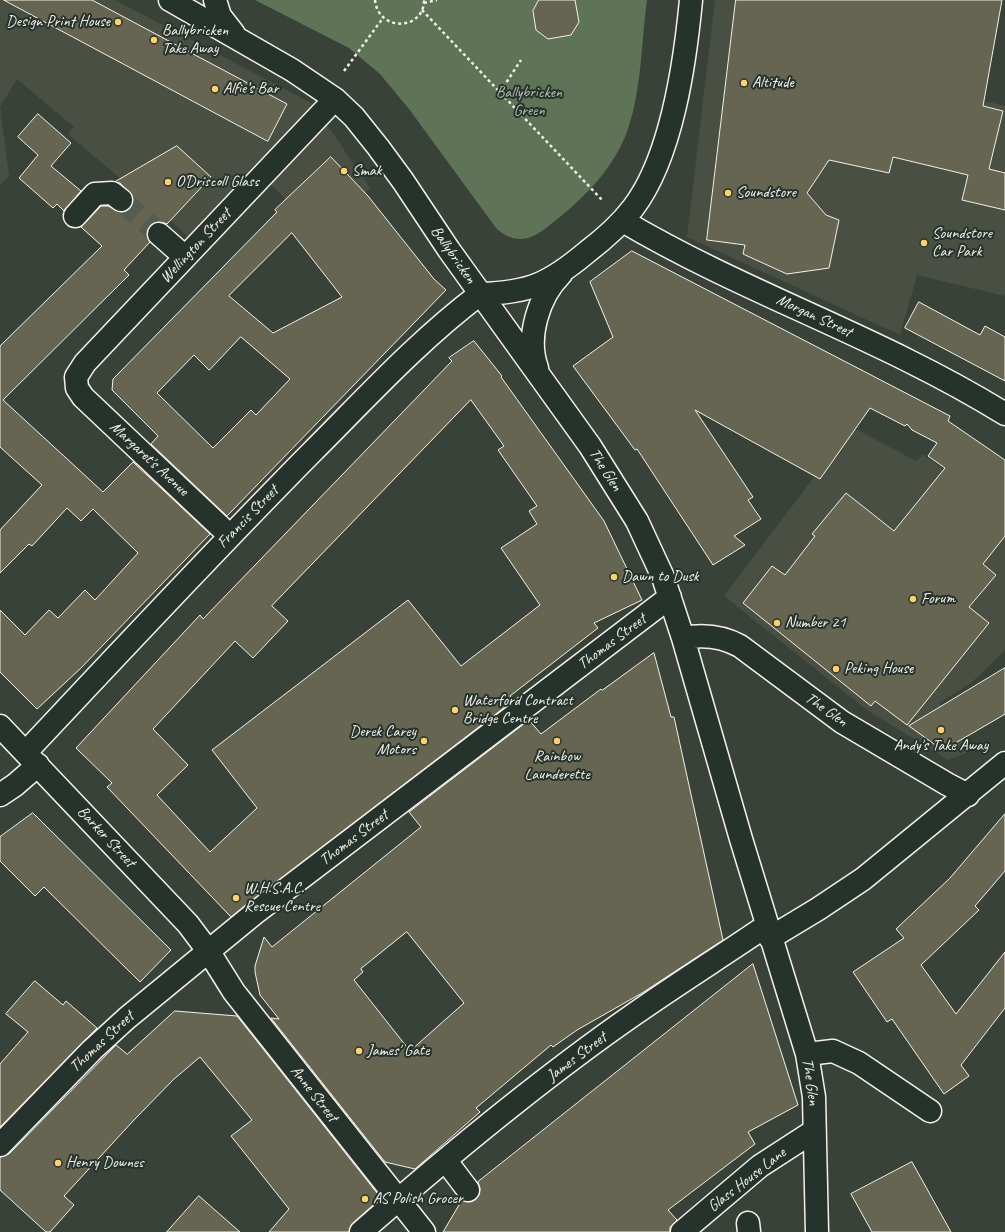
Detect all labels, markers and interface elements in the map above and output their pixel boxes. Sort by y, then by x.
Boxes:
place label: Design Print House [6,12,110,32]
marker: Design Print House [113,17,123,27]
place label: Ballybricken Take Away [162,21,228,59]
marker: Ballybricken Take Away [149,35,159,45]
place label: Altitude [752,73,794,93]
marker: Altitude [739,78,749,88]
place label: Alfie’s Bar [223,79,279,99]
park label: Ballybricken Green [496,83,562,121]
marker: Alfie’s Bar [210,84,220,94]
place label: Smak [352,161,382,181]
marker: Smak [339,166,349,176]
place label: O’Driscoll Glass [176,172,259,192]
marker: O’Driscoll Glass [163,177,173,187]
place label: Soundstore [736,183,796,203]
marker: Soundstore [723,188,733,198]
street label: Wellington Street [157,205,235,287]
street label: Ballybricken [426,222,480,288]
place label: Soundstore Car Park [932,224,992,262]
marker: Soundstore Car Park [919,238,929,248]
street label: Morgan Street [773,290,855,342]
street label: Margaret's Avenue [106,418,192,500]
street label: The Glen [584,445,626,495]
street label: Francis Street [213,482,283,552]
place label: Dawn to Dusk [622,567,699,587]
marker: Dawn to Dusk [609,572,619,582]
place label: Forum [921,589,955,609]
marker: Forum [908,594,918,604]
street label: Thomas Street [574,610,650,674]
place label: Number 21 [785,613,846,633]
marker: Number 21 [772,618,782,628]
place label: Peking House [844,659,913,679]
marker: Peking House [831,664,841,674]
street label: The Glen [801,689,851,731]
place label: Waterford Contract Bridge Centre [463,691,573,729]
marker: Waterford Contract Bridge Centre [450,705,460,715]
place label: Derek Carey Motors [350,722,416,760]
marker: Andy's Take Away [936,725,946,735]
marker: Derek Carey Motors [419,736,429,746]
marker: Rainbow Launderette [552,736,562,746]
place label: Andy's Take Away [894,736,988,756]
place label: Rainbow Launderette [524,747,590,785]
street label: Barker Street [73,802,139,872]
street label: Thomas Street [316,806,392,870]
place label: W.H.S.A.C. Rescue Centre [244,879,320,917]
marker: W.H.S.A.C. Rescue Centre [231,893,241,903]
street label: Thomas Street [66,1007,138,1077]
street label: James Street [543,1028,611,1086]
place label: James' Gate [367,1041,429,1061]
marker: James' Gate [354,1046,364,1056]
street label: The Glen [797,1057,823,1107]
street label: Anne Street [286,1062,342,1126]
street label: Glass House Lane [704,1144,790,1216]
place label: Henry Downes [66,1153,144,1173]
marker: Henry Downes [53,1158,63,1168]
place label: AS Polish Grocer [373,1189,463,1209]
marker: AS Polish Grocer [360,1194,370,1204]

